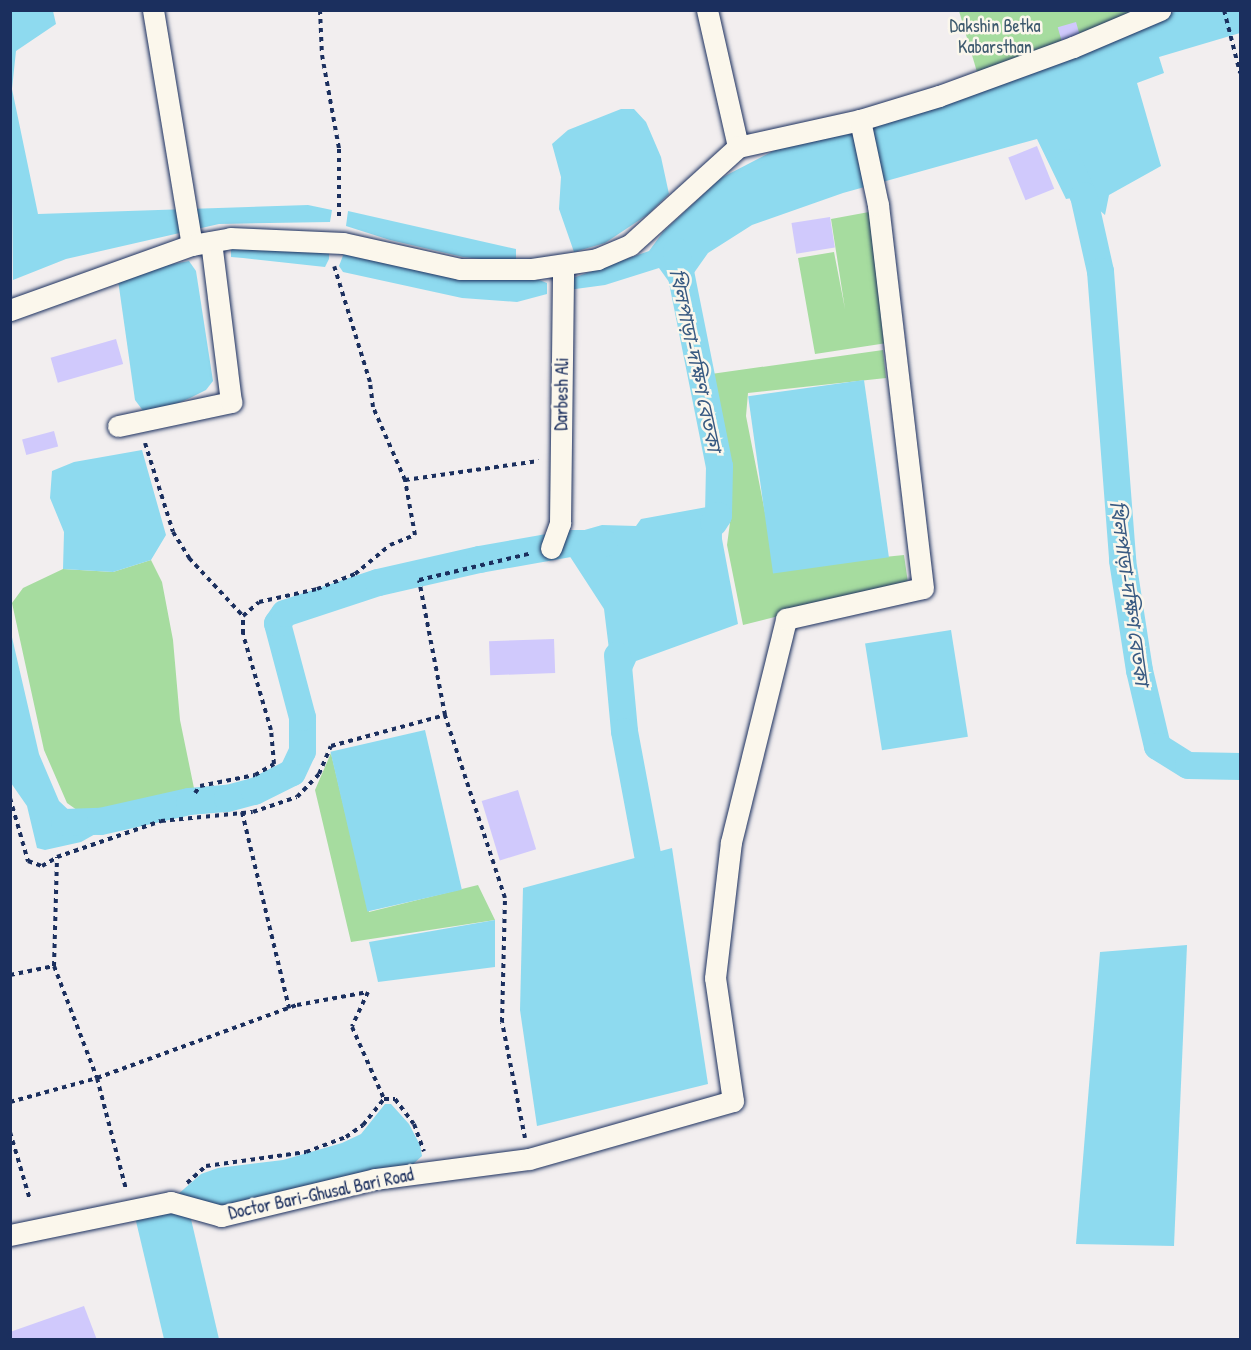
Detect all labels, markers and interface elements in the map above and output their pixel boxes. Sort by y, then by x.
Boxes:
park label: Dakshin Betka Kabarsthan [950,16,1040,58]
water label: খিলপাড়া-দক্ষিণ বেতকা [665,267,727,453]
street label: Darbesh Ali [551,357,573,431]
water label: খিলপাড়া-দক্ষিণ বেতকা [1105,499,1155,687]
street label: Doctor Bari-Ghusal Bari Road [226,1164,416,1224]

